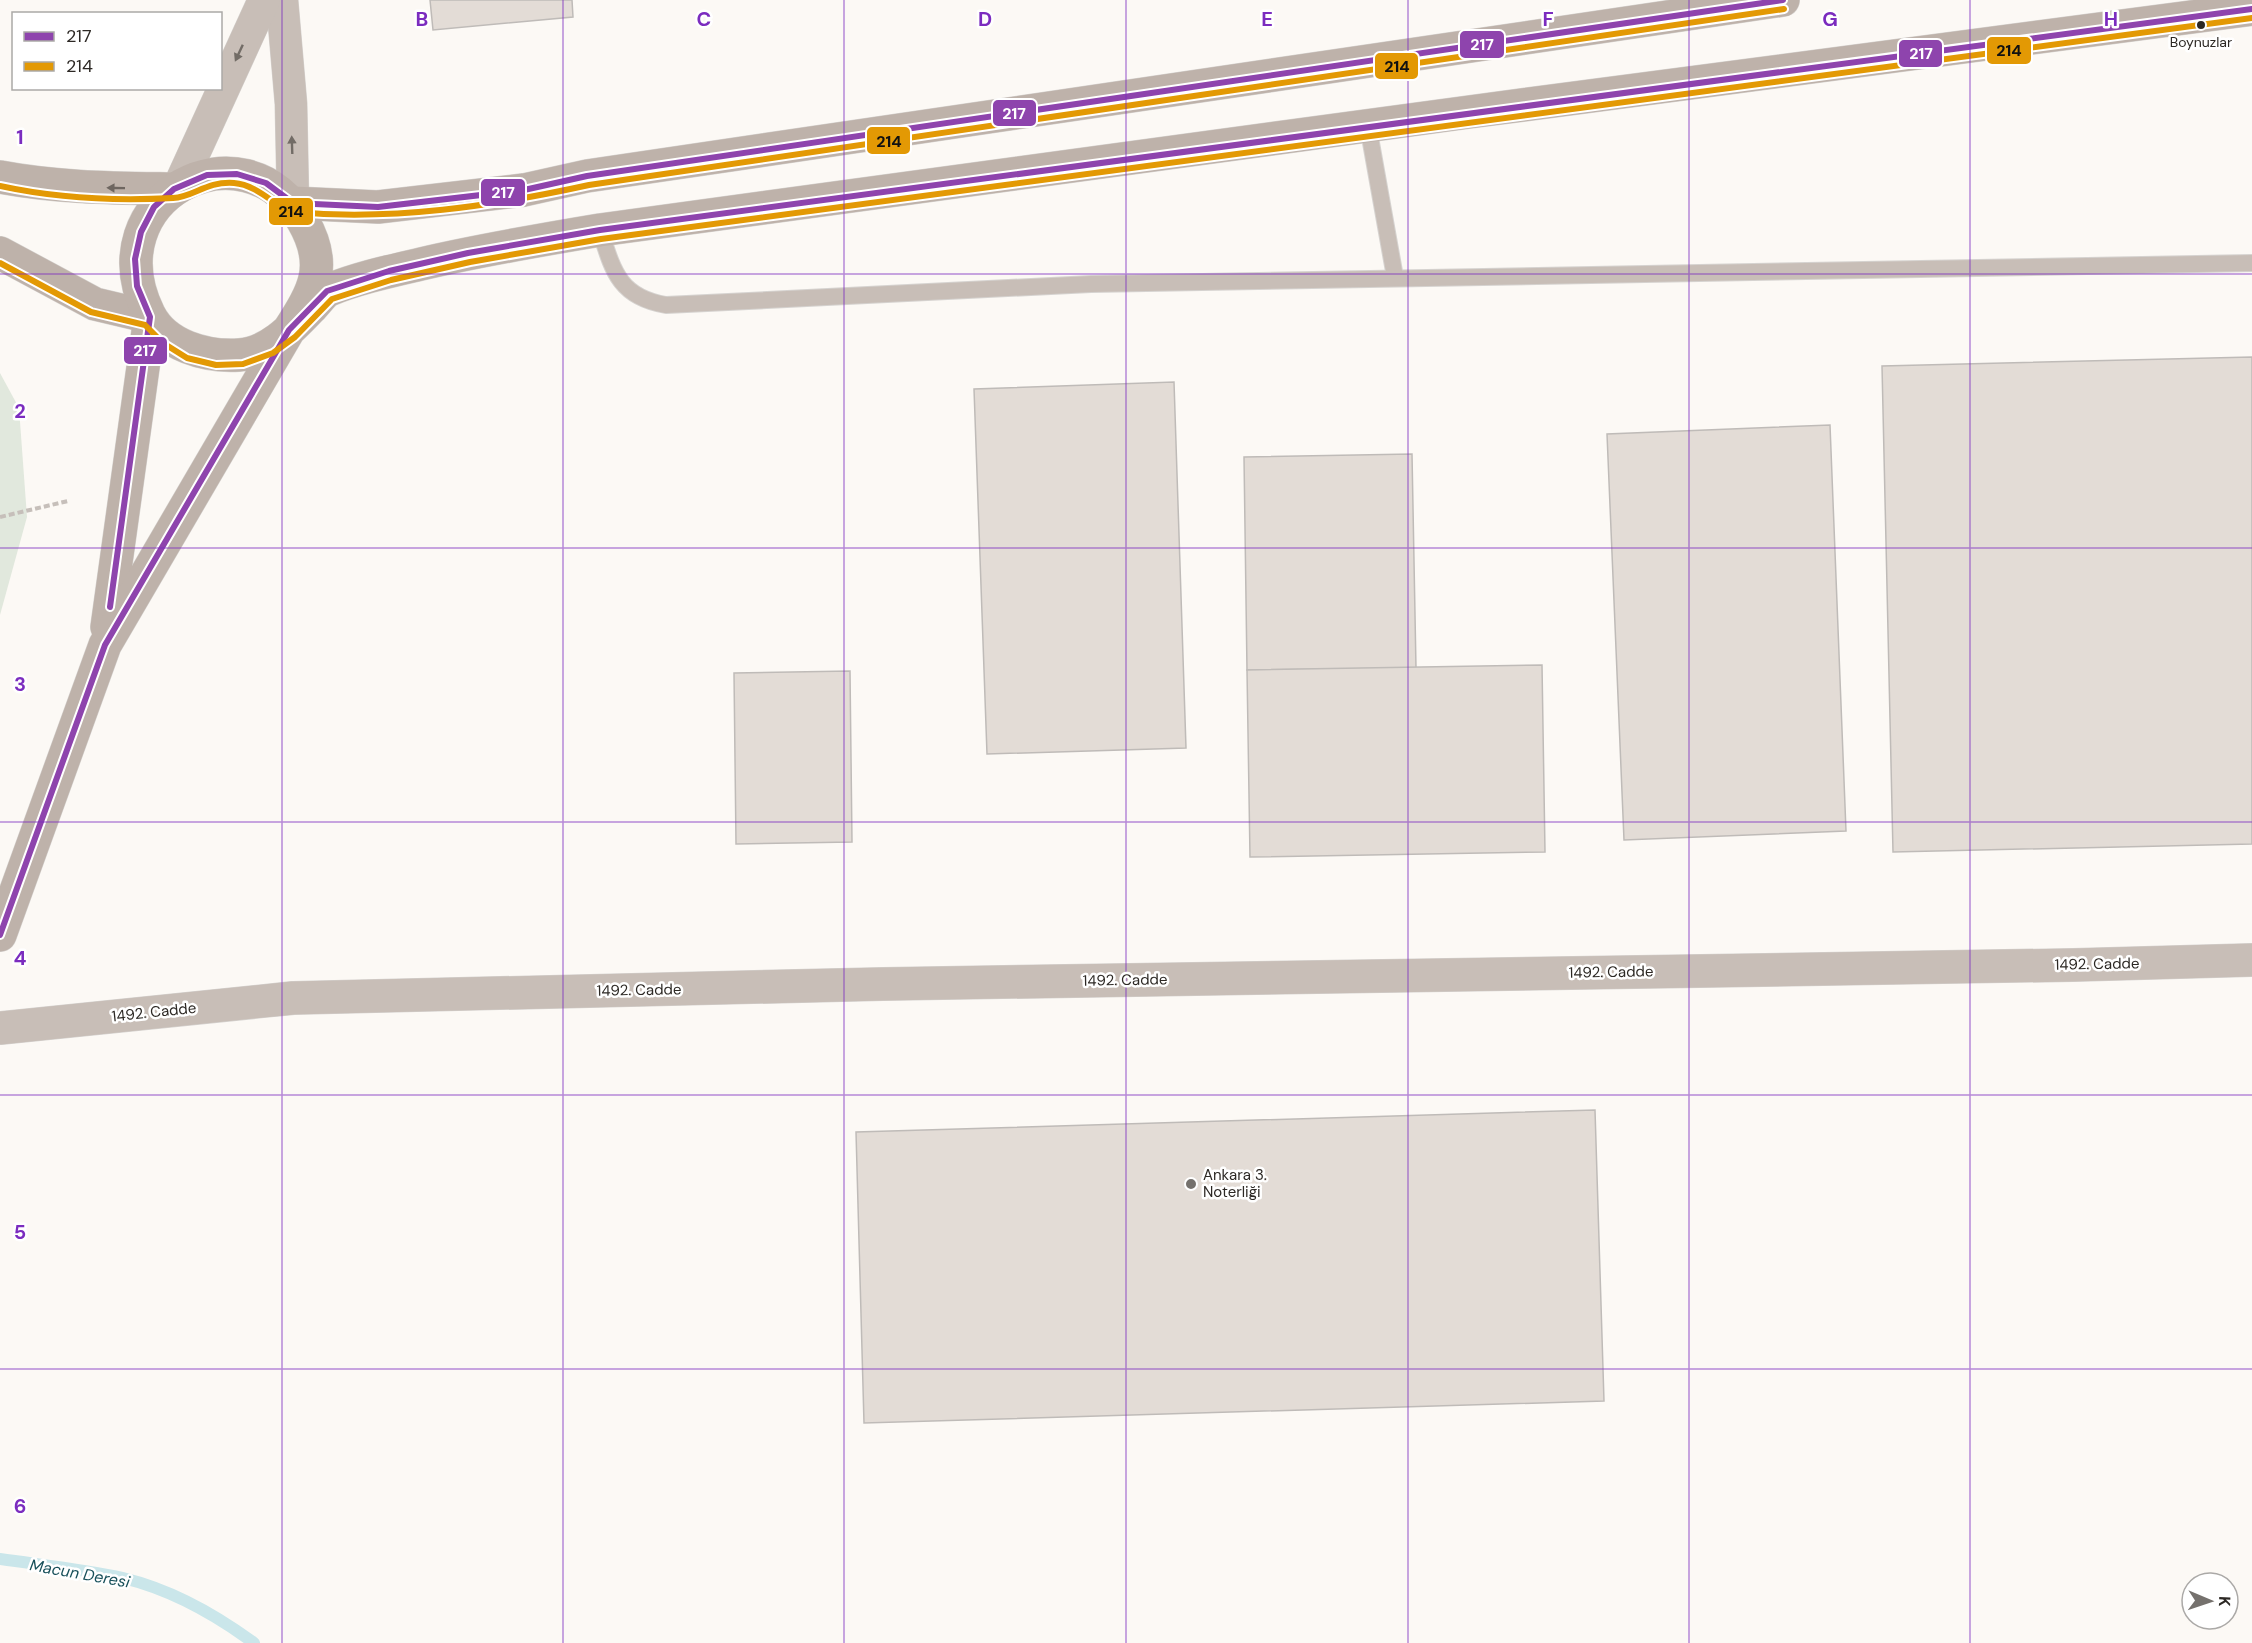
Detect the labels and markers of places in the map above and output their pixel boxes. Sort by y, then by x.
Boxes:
marker: Boynuzlar [2195,19,2207,31]
place label: Boynuzlar [2170,33,2232,51]
place label: Ankara 3. Noterliği [1203,1165,1267,1202]
marker: Ankara 3. Noterliği [1184,1177,1198,1191]

